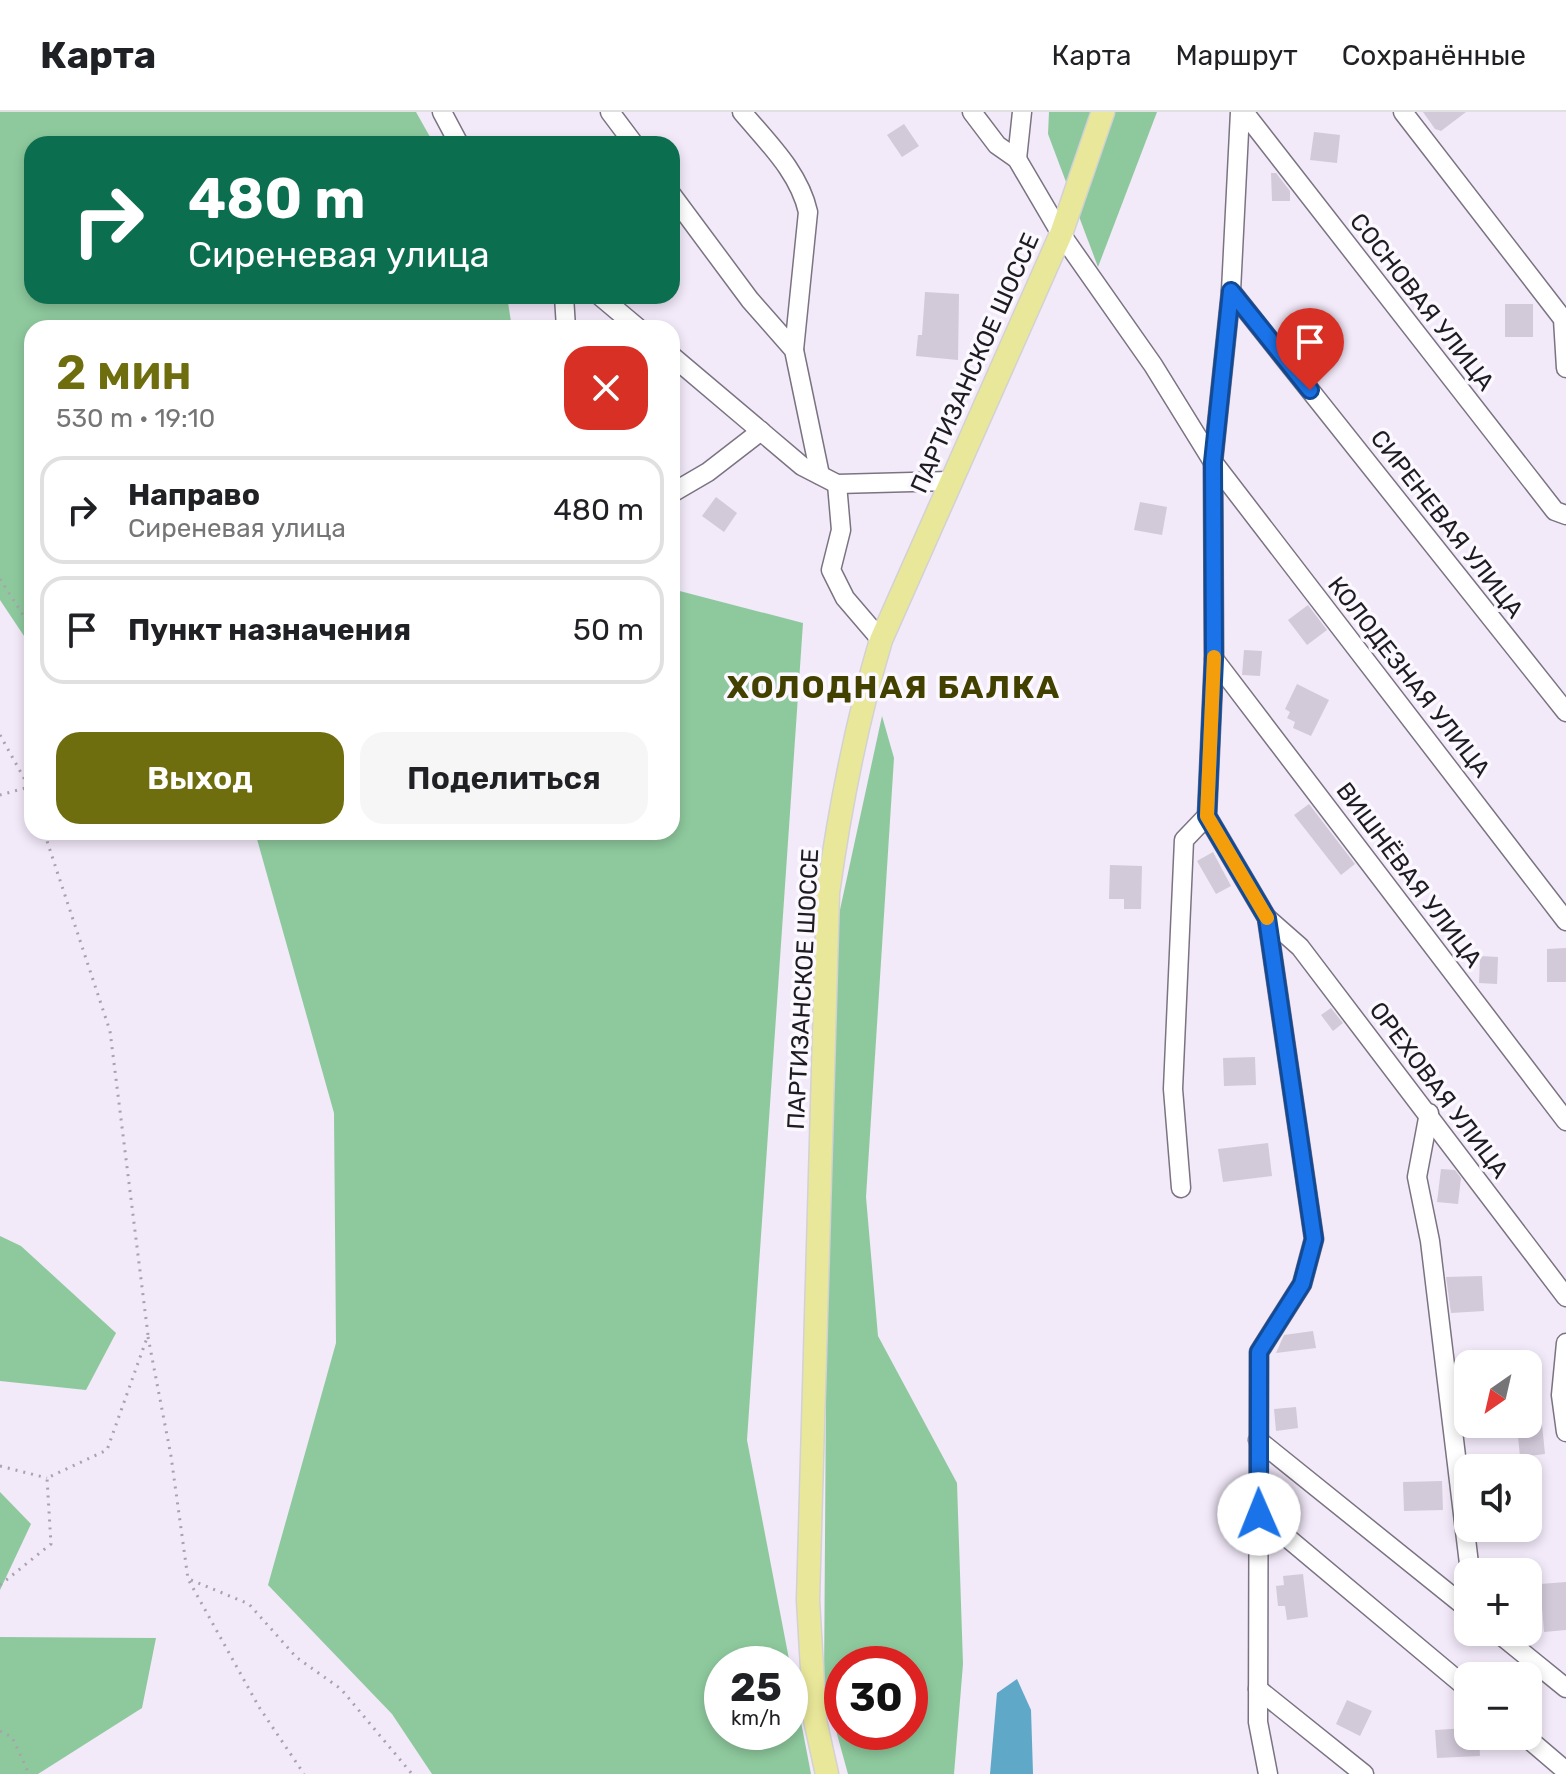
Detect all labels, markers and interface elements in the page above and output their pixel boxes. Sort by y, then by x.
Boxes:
text: Карта [40,32,156,78]
text: Карта [1052,39,1131,72]
text: Маршрут [1175,39,1298,72]
text: Сохранённые [1342,39,1526,72]
text: 480 m [188,166,365,232]
icon: right [56,168,160,272]
street label: СОСНОВАЯ УЛИЦА [1344,208,1500,396]
street label: ПАРТИЗАНСКОЕ ШОССЕ [905,229,1045,497]
text: Сиреневая улица [188,233,490,276]
pin [1276,308,1344,390]
icon: arrive [1288,320,1332,364]
text: 2 мин [56,344,192,401]
button: close [564,346,648,430]
text: 530 m · 19:10 [56,403,215,434]
street label: СИРЕНЕВАЯ УЛИЦА [1365,424,1529,624]
text: Направо [128,477,260,513]
icon: right [60,488,104,532]
text: 480 m [553,492,644,528]
text: Сиреневая улица [128,513,346,544]
street label: КОЛОДЕЗНАЯ УЛИЦА [1322,571,1496,783]
icon: arrive [60,608,104,652]
text: Пункт назначения [128,612,411,648]
text: 50 m [573,612,644,648]
district label: ХОЛОДНАЯ БАЛКА [727,668,1061,706]
button: Выход [56,732,344,824]
button: Поделиться [360,732,648,824]
street label: ВИШНЁВАЯ УЛИЦА [1330,777,1488,973]
street label: ПАРТИЗАНСКОЕ ШОССЕ [782,848,824,1130]
street label: ОРЕХОВАЯ УЛИЦА [1364,996,1514,1184]
north arrow [1454,1350,1542,1438]
map controls [1454,1350,1542,1750]
button: sound [1454,1454,1542,1542]
position arrow [1217,1472,1301,1556]
button: + [1454,1558,1542,1646]
speed limit sign: 30 [824,1646,928,1750]
button: − [1454,1662,1542,1750]
text: 25 [730,1664,782,1711]
text: km/h [731,1706,781,1730]

